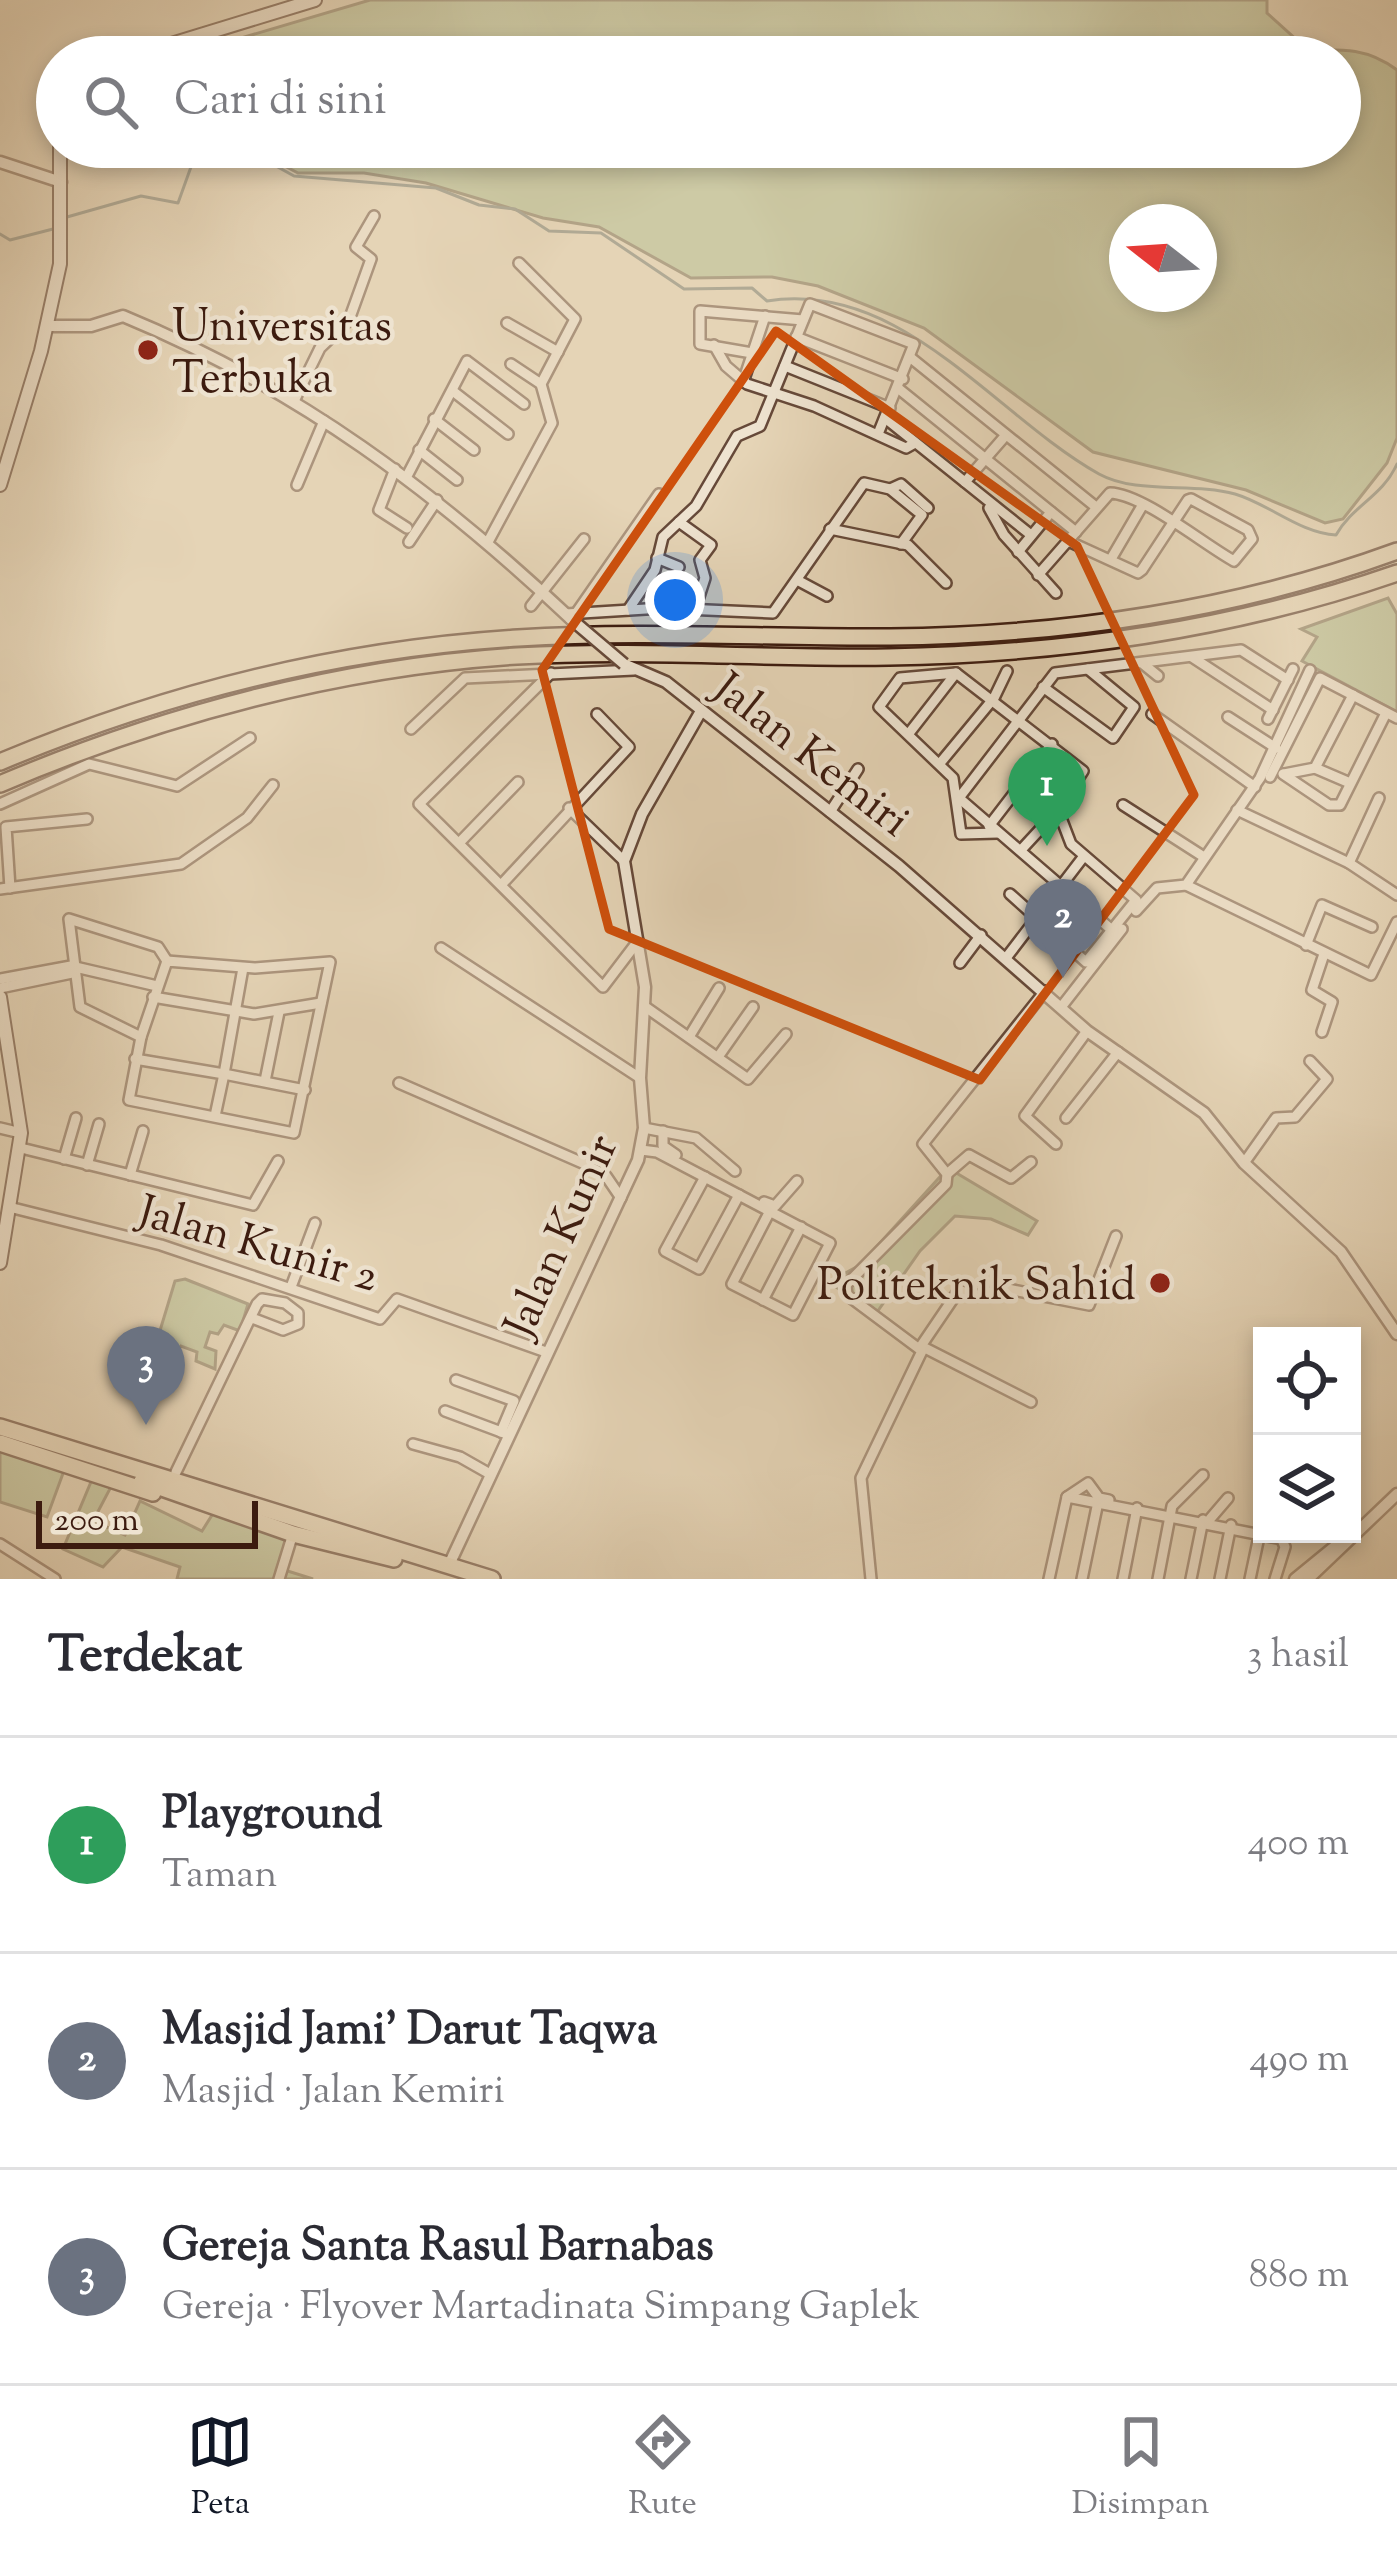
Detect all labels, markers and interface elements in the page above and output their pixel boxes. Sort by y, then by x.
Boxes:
search box [36,36,1361,168]
icon: search [78,69,144,135]
text: Cari di sini [174,70,387,135]
north arrow [1109,204,1217,312]
place label: Universitas Terbuka [172,297,392,414]
marker: Universitas Terbuka [135,337,161,363]
your location [645,570,705,630]
street label: Jalan Kemiri [695,658,922,855]
pin: 1 [1008,747,1086,846]
pin: 2 [1024,879,1102,978]
street label: Jalan Kunir [489,1125,638,1352]
street label: Jalan Kunir 2 [127,1181,385,1313]
place label: Politeknik Sahid [817,1256,1136,1321]
marker: Politeknik Sahid [1147,1270,1173,1296]
pin: 3 [107,1326,185,1425]
map controls [1253,1327,1361,1543]
button: locate [1253,1327,1361,1435]
button: layers [1253,1435,1361,1543]
scale bar [36,1495,258,1548]
text: 200 m [54,1498,139,1546]
text: Terdekat [48,1621,242,1694]
text: 3 hasil [1247,1629,1349,1685]
text: Playground [162,1784,383,1849]
text: 1 [80,1817,94,1873]
text: 400 m [1248,1817,1349,1873]
text: Taman [162,1849,277,1905]
text: Masjid Jami' Darut Taqwa [162,2000,657,2065]
text: 2 [78,2033,96,2089]
text: 490 m [1250,2033,1349,2089]
text: Masjid · Jalan Kemiri [162,2065,505,2121]
text: Gereja Santa Rasul Barnabas [162,2216,714,2281]
text: 3 [79,2249,95,2305]
text: 880 m [1249,2249,1349,2305]
text: Gereja · Flyover Martadinata Simpang Gaplek [162,2281,920,2337]
tab: Peta [187,2409,253,2529]
tab: Rute [628,2409,697,2529]
tab: Disimpan [1072,2409,1210,2529]

